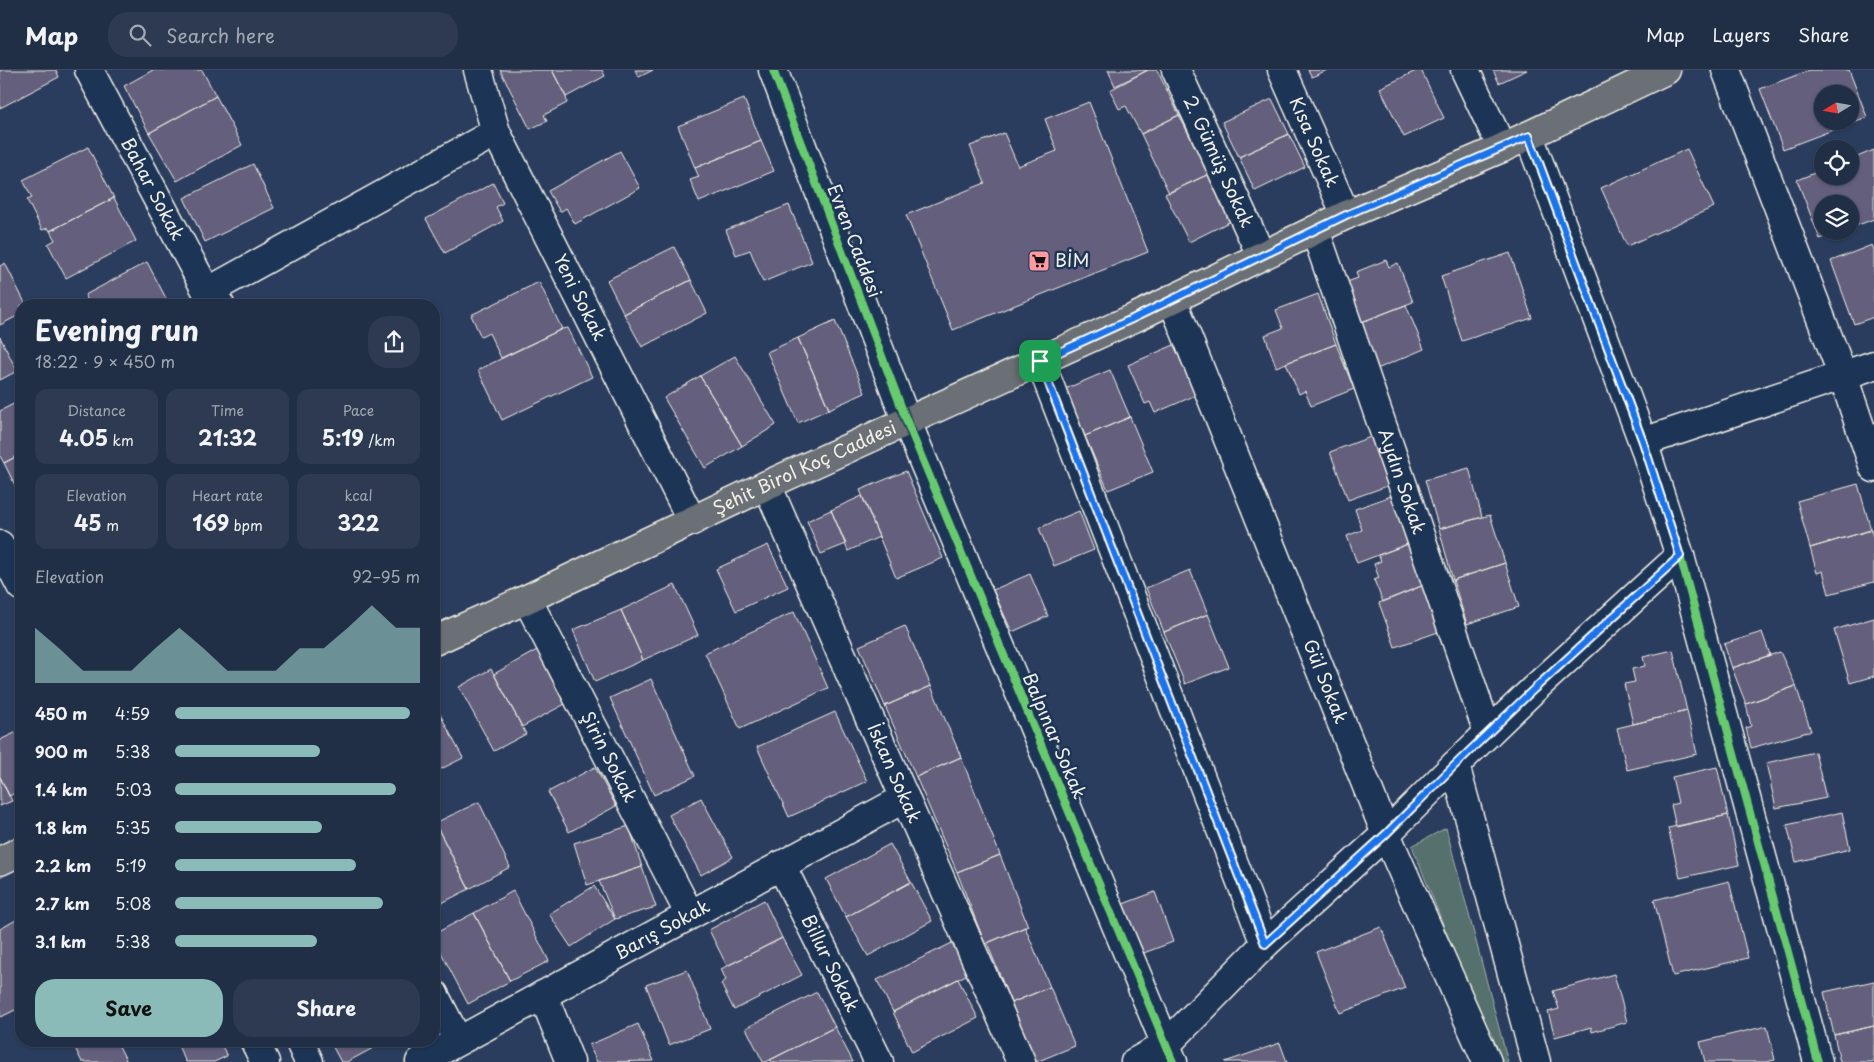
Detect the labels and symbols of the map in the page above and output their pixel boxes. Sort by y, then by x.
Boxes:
north arrow [1814,85,1859,130]
street label: 2. Gümüş Sokak [1177,91,1262,232]
street label: Kısa Sokak [1284,92,1347,191]
street label: Bahar Sokak [115,132,192,245]
street label: Evren Caddesi [821,180,889,301]
place label: BİM [1055,246,1089,273]
street label: Yeni Sokak [548,249,614,345]
supermarket icon: BİM [1027,249,1051,273]
pin [1019,340,1061,382]
street label: Şehit Birol Koç Caddesi [708,413,900,521]
street label: Aydın Sokak [1372,425,1434,537]
street label: Gül Sokak [1297,635,1355,727]
street label: Balpınar Sokak [1017,668,1094,803]
street label: Şirin Sokak [575,706,645,807]
street label: İskan Sokak [861,719,929,827]
street label: Barış Sokak [609,892,714,966]
street label: Billur Sokak [796,909,867,1016]

